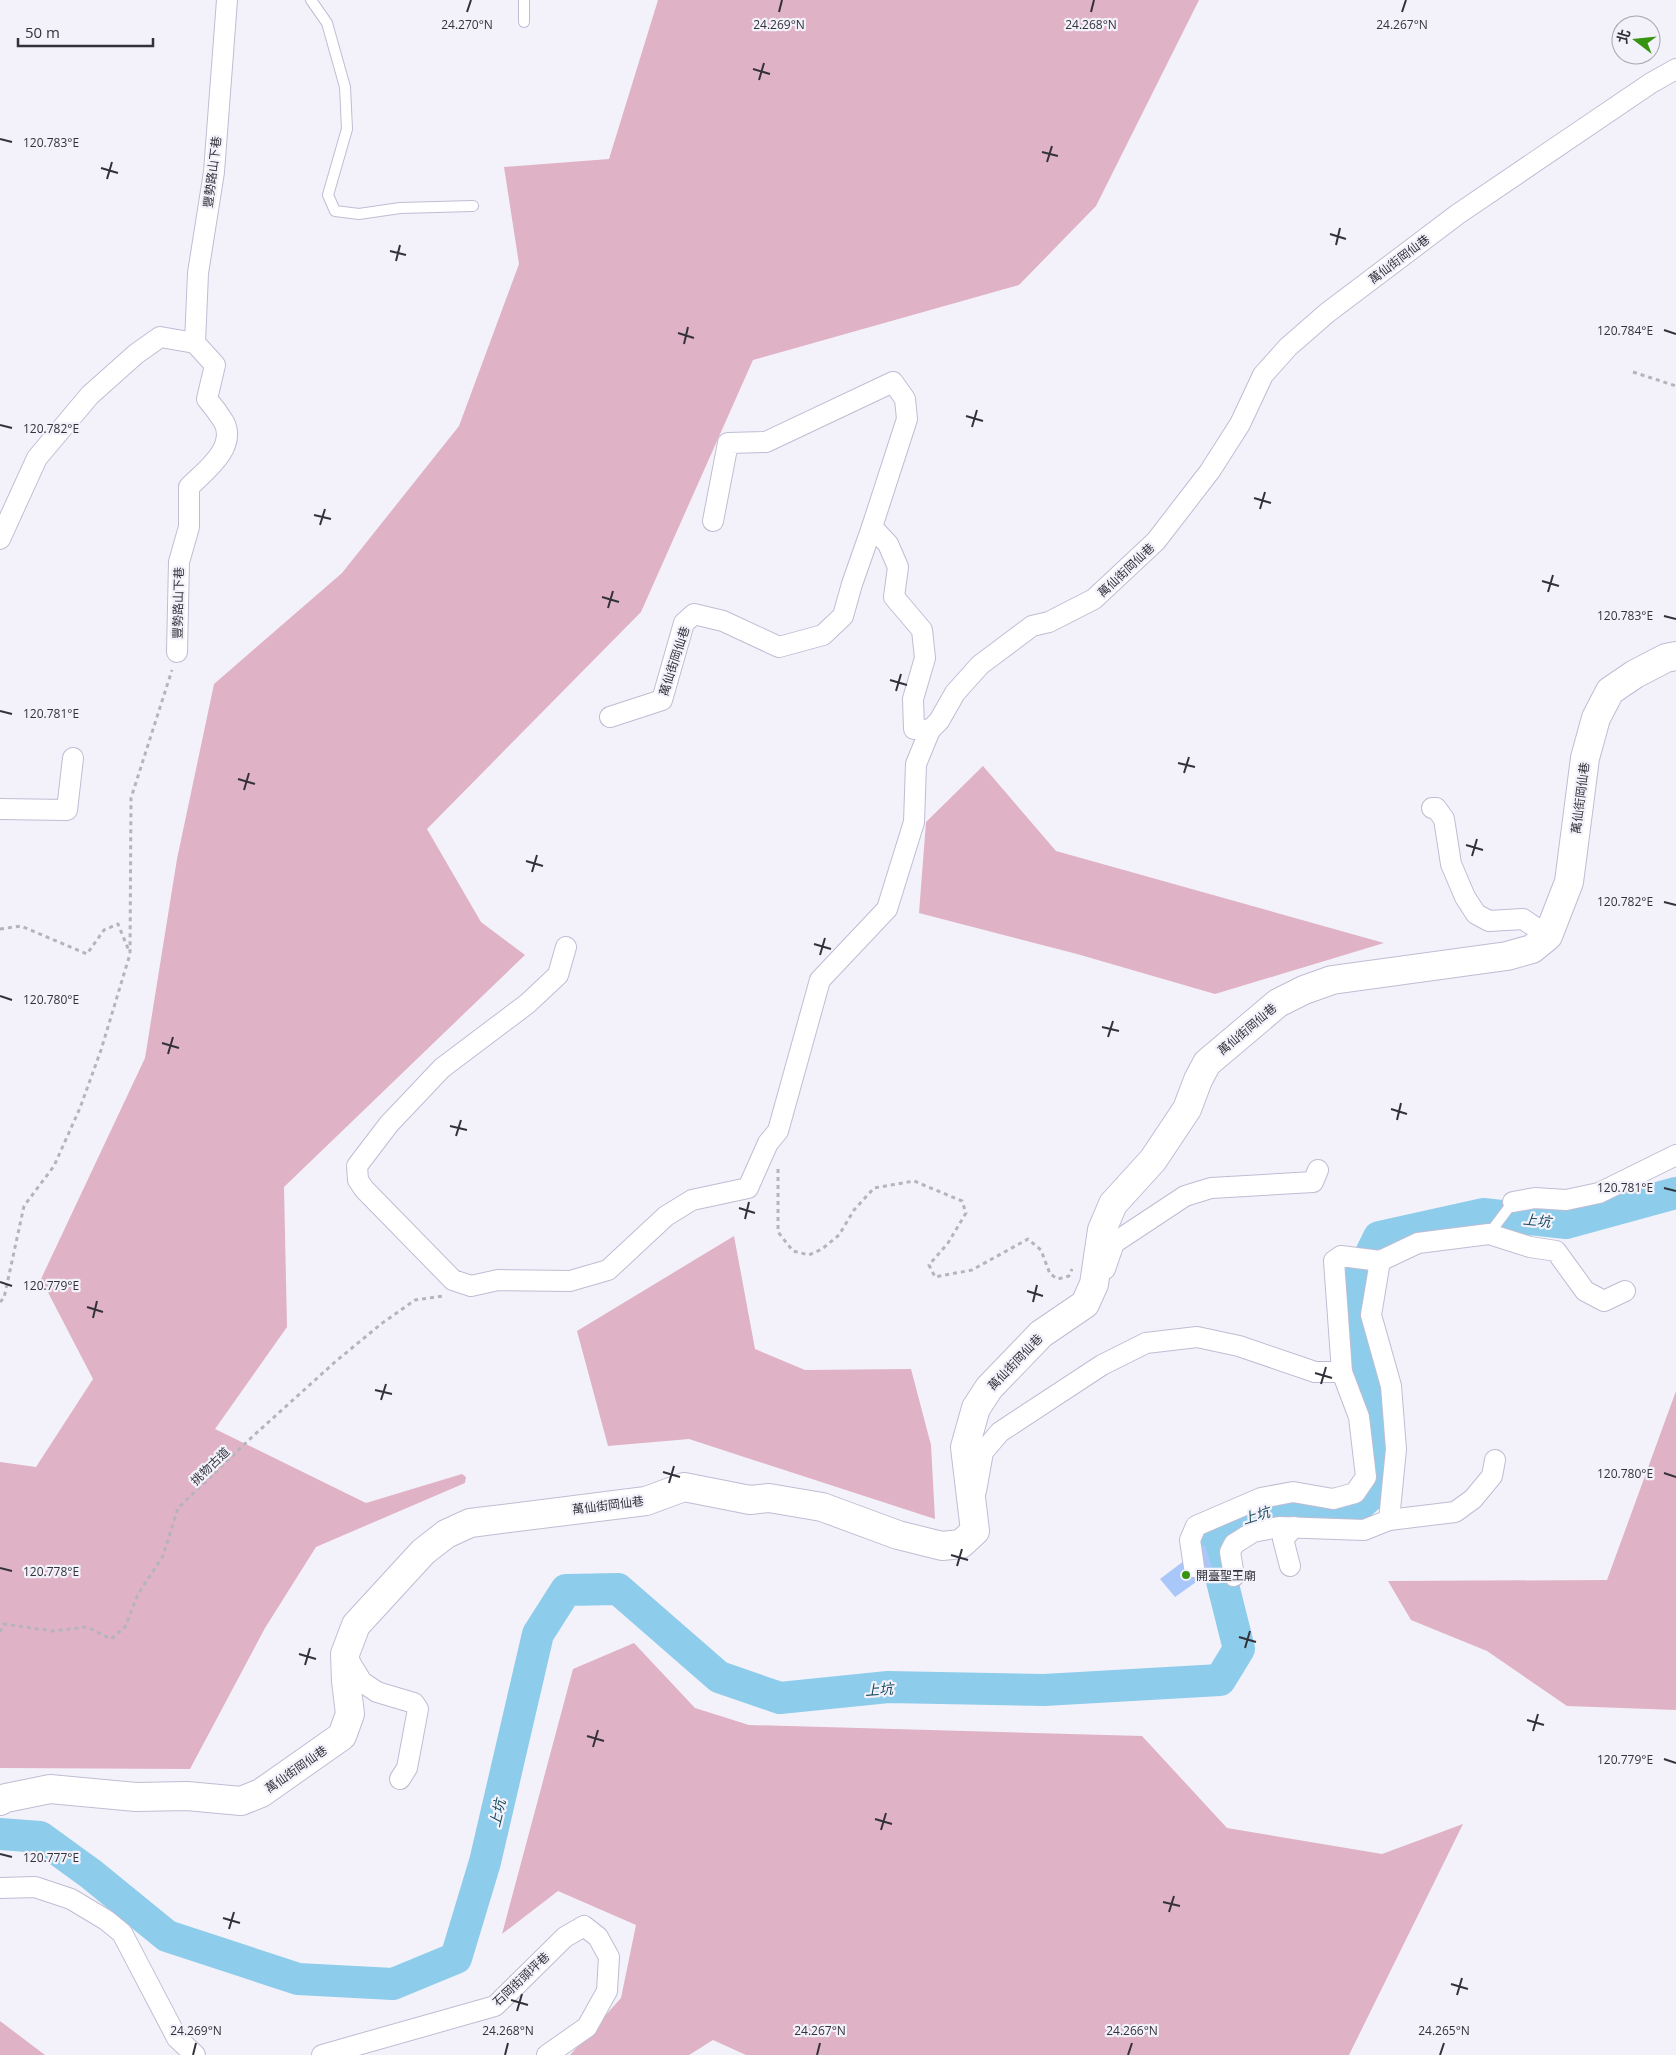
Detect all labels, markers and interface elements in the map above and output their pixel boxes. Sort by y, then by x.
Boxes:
scale bar [18,15,152,47]
north arrow [1611,15,1661,65]
text: 24.270°N [441,16,493,33]
text: 24.269°N [753,16,805,33]
text: 24.268°N [1065,16,1117,33]
text: 24.267°N [1376,16,1428,33]
text: 50 m [25,22,60,42]
text: 北 [1612,27,1634,46]
text: 120.783°E [23,134,79,151]
street label: 豐勢路山下巷 [199,135,225,209]
street label: 萬仙街岡仙巷 [1365,231,1433,287]
text: 120.784°E [1597,322,1653,339]
text: 120.782°E [23,420,79,437]
street label: 萬仙街岡仙巷 [1094,539,1158,601]
street label: 豐勢路山下巷 [169,567,187,639]
text: 120.783°E [1597,607,1653,624]
street label: 萬仙街岡仙巷 [655,624,693,698]
text: 120.781°E [23,705,79,722]
street label: 萬仙街岡仙巷 [1567,761,1593,835]
text: 120.782°E [1597,893,1653,910]
text: 120.780°E [23,991,79,1008]
street label: 萬仙街岡仙巷 [1214,999,1280,1059]
text: 120.781°E [1597,1179,1653,1196]
water label: 上坑 [1522,1209,1554,1231]
text: 120.779°E [23,1277,79,1294]
street label: 萬仙街岡仙巷 [984,1330,1046,1394]
street label: 挑物古道 [187,1443,233,1489]
text: 120.780°E [1597,1465,1653,1482]
street label: 萬仙街岡仙巷 [571,1492,645,1518]
water label: 上坑 [1240,1501,1274,1528]
text: 120.778°E [23,1563,79,1580]
place label: 開臺聖王廟 [1196,1567,1256,1584]
marker: 開臺聖王廟 [1180,1569,1192,1581]
water label: 上坑 [864,1678,896,1699]
street label: 萬仙街岡仙巷 [262,1741,330,1797]
text: 120.779°E [1597,1751,1653,1768]
water label: 上坑 [485,1795,510,1829]
text: 120.777°E [23,1849,79,1866]
street label: 石岡街頭坪巷 [489,1948,553,2010]
text: 24.269°N [170,2022,222,2039]
text: 24.268°N [482,2022,534,2039]
text: 24.267°N [794,2022,846,2039]
text: 24.266°N [1106,2022,1158,2039]
text: 24.265°N [1418,2022,1470,2039]

